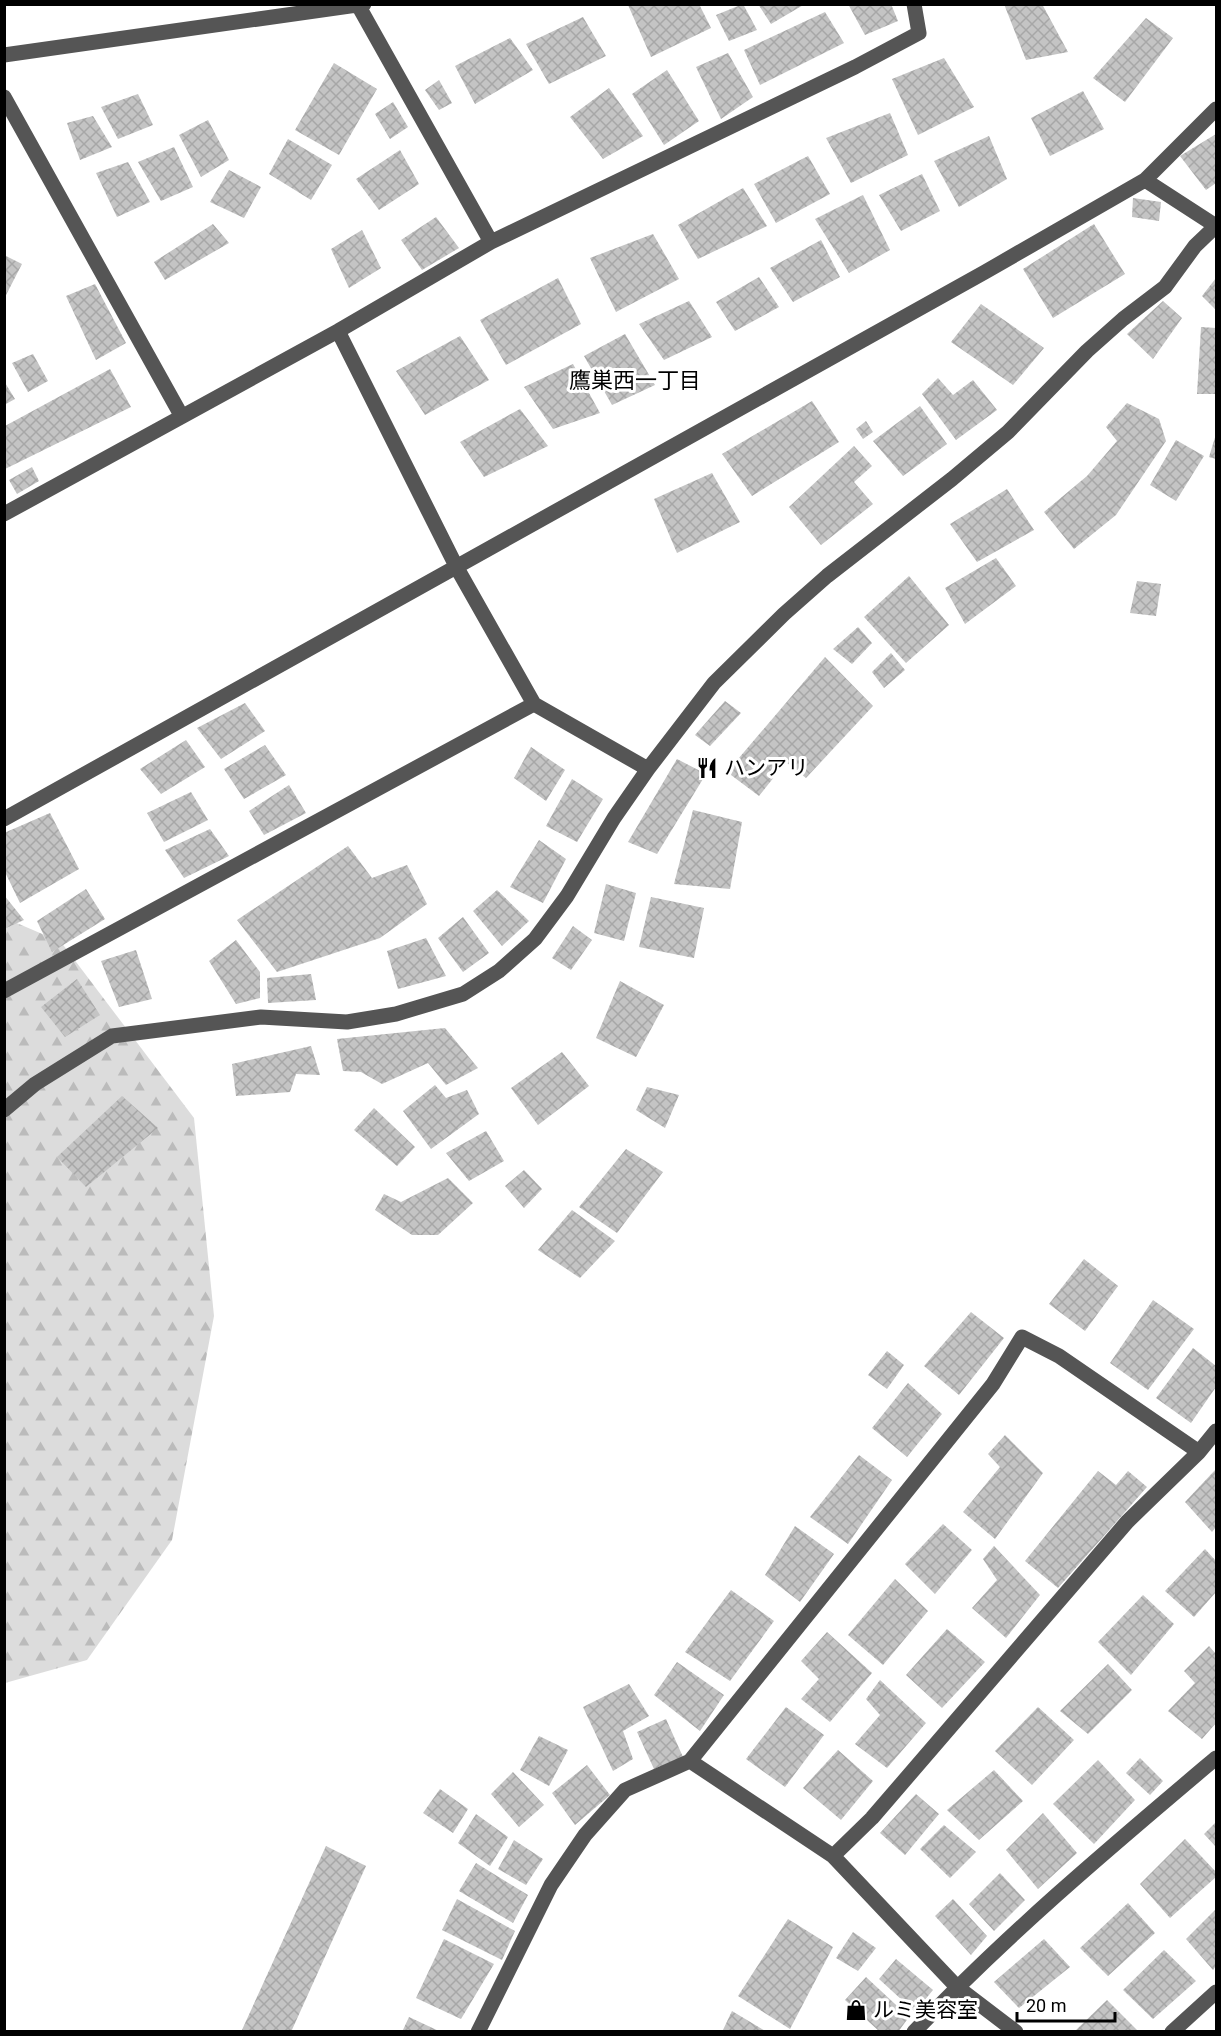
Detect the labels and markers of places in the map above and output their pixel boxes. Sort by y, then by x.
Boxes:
restaurant icon: ハンアリ [695,756,719,780]
place label: ハンアリ [724,756,808,780]
shop icon: ルミ美容室 [844,1998,868,2022]
place label: ルミ美容室 [873,1998,978,2022]

